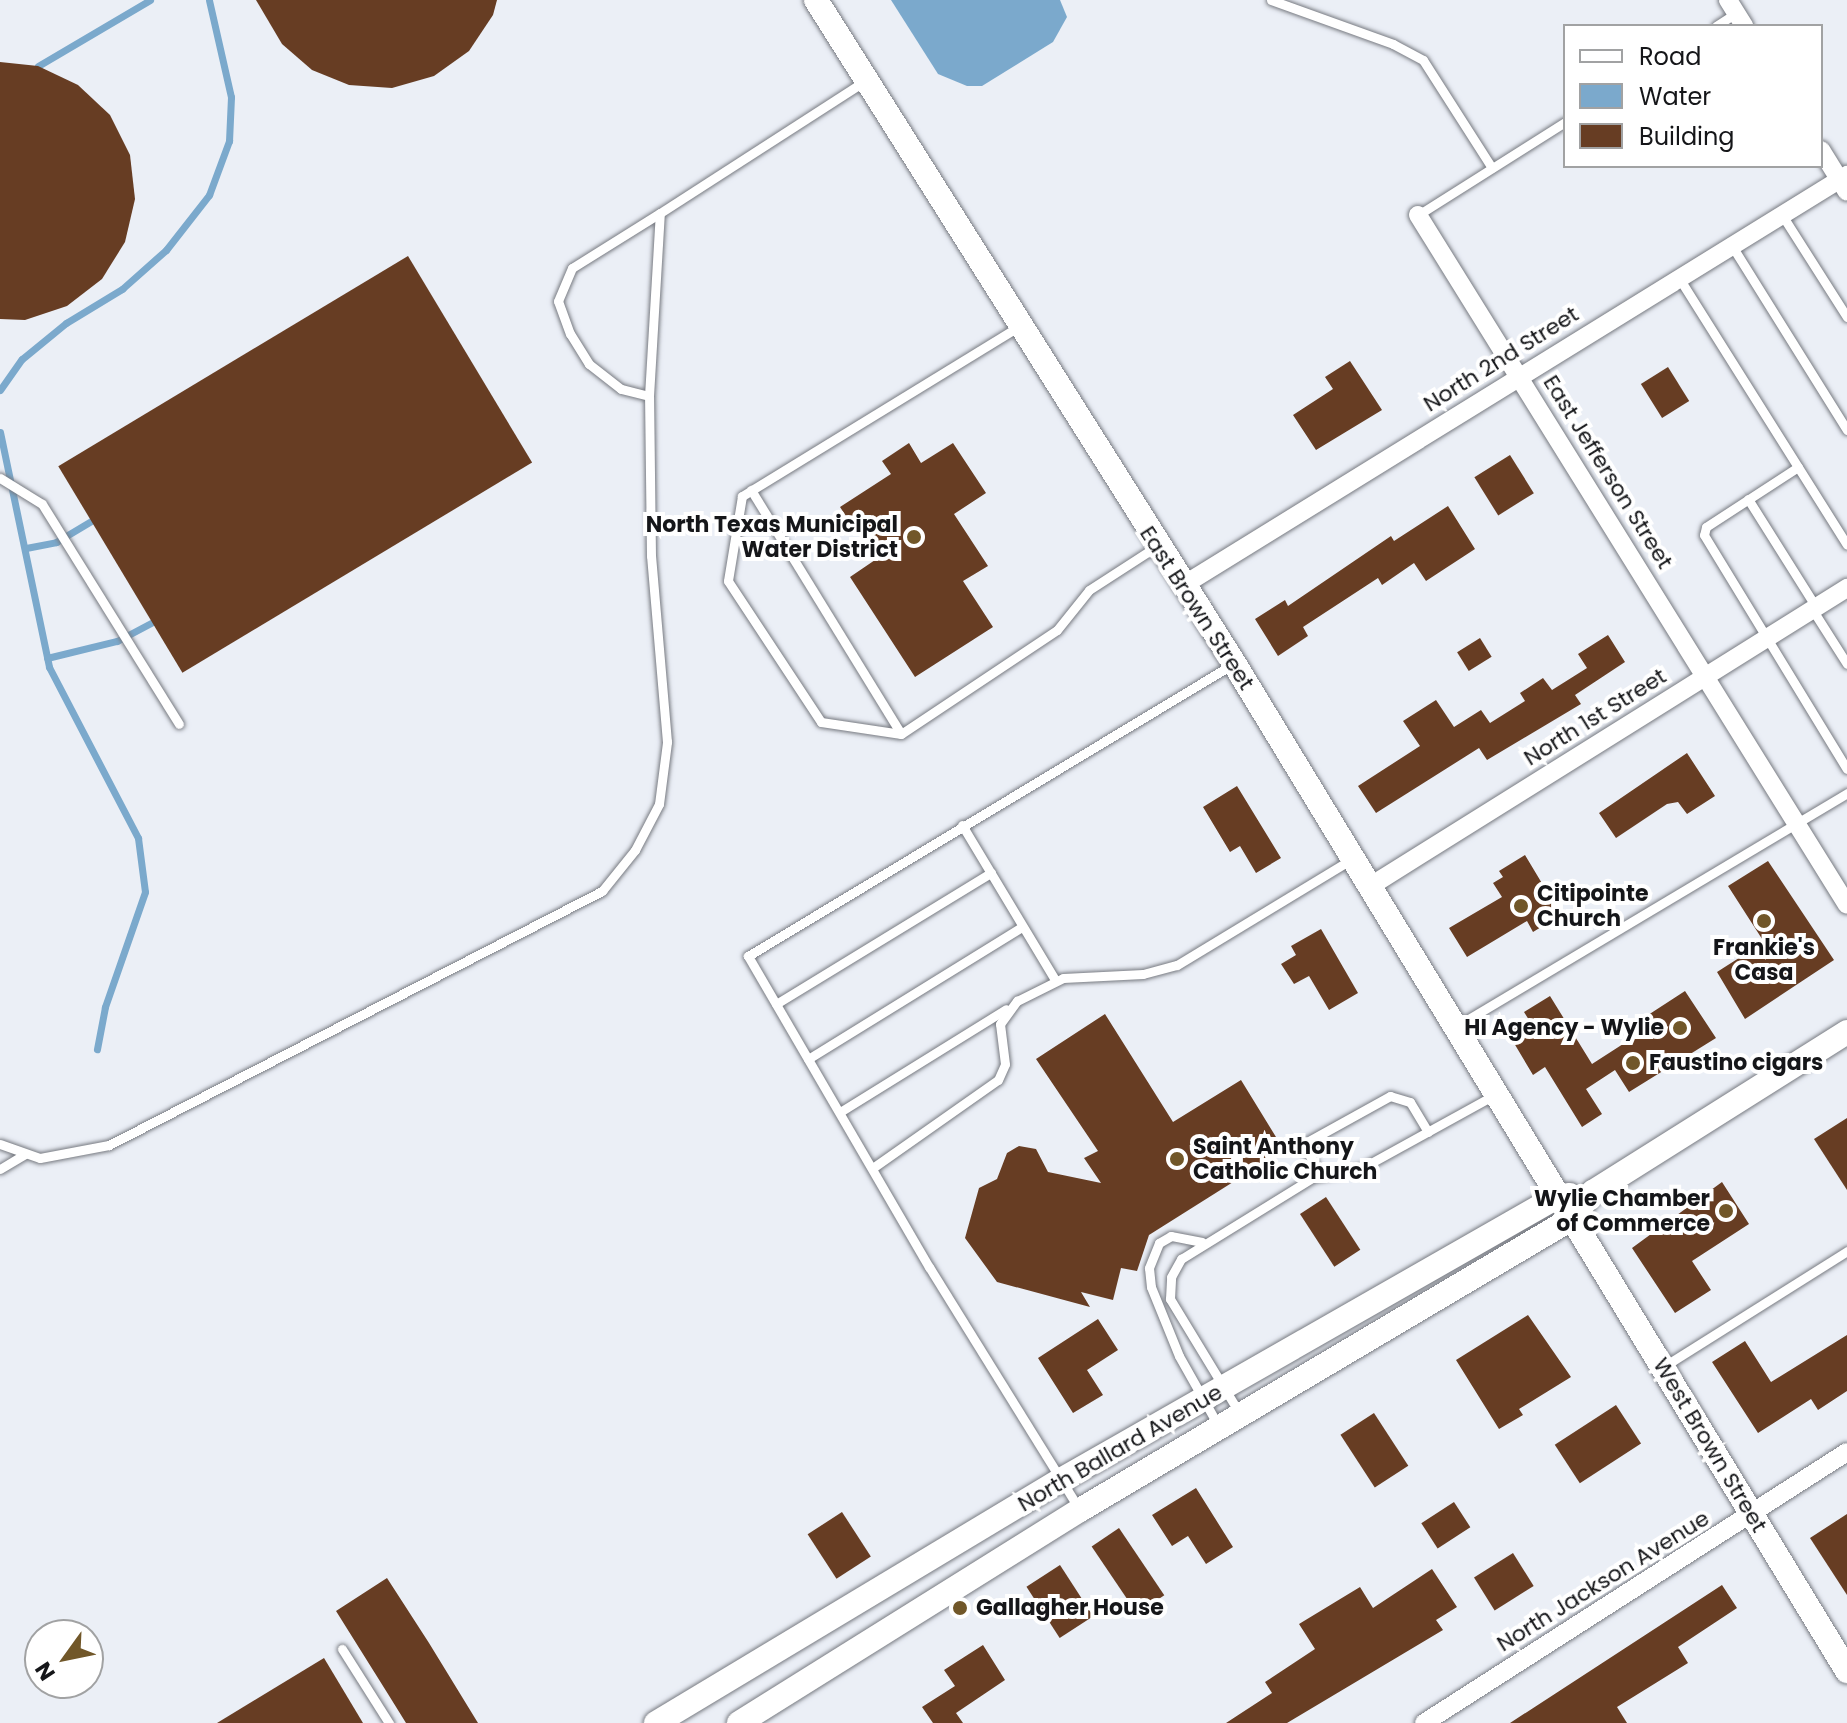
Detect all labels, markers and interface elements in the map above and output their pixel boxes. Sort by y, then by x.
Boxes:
legend [1563,24,1823,168]
text: Road [1639,40,1701,73]
text: Water [1639,80,1711,113]
text: Building [1639,120,1735,153]
street label: North 2nd Street [1419,301,1583,417]
street label: East Jefferson Street [1538,370,1678,574]
place label: North Texas Municipal Water District [646,511,898,562]
street label: East Brown Street [1134,521,1260,695]
marker: North Texas Municipal Water District [905,528,923,546]
street label: North 1st Street [1519,663,1671,771]
place label: Citipointe Church [1537,880,1648,932]
marker: Citipointe Church [1512,897,1530,915]
marker: Frankie's Casa [1755,912,1773,930]
place label: Frankie's Casa [1713,934,1815,986]
place label: HI Agency - Wylie [1464,1015,1664,1041]
marker: HI Agency - Wylie [1671,1019,1689,1037]
place label: Faustino cigars [1649,1050,1823,1076]
marker: Faustino cigars [1624,1054,1642,1072]
place label: Saint Anthony Catholic Church [1193,1133,1377,1184]
marker: Saint Anthony Catholic Church [1168,1150,1186,1168]
place label: Wylie Chamber of Commerce [1534,1185,1710,1236]
marker: Wylie Chamber of Commerce [1717,1202,1735,1220]
street label: West Brown Street [1648,1353,1772,1537]
street label: North Ballard Avenue [1013,1379,1227,1517]
street label: North Jackson Avenue [1492,1505,1714,1657]
place label: Gallagher House [976,1595,1164,1621]
marker: Gallagher House [951,1599,969,1617]
north arrow [24,1619,104,1699]
text: N [28,1656,63,1687]

